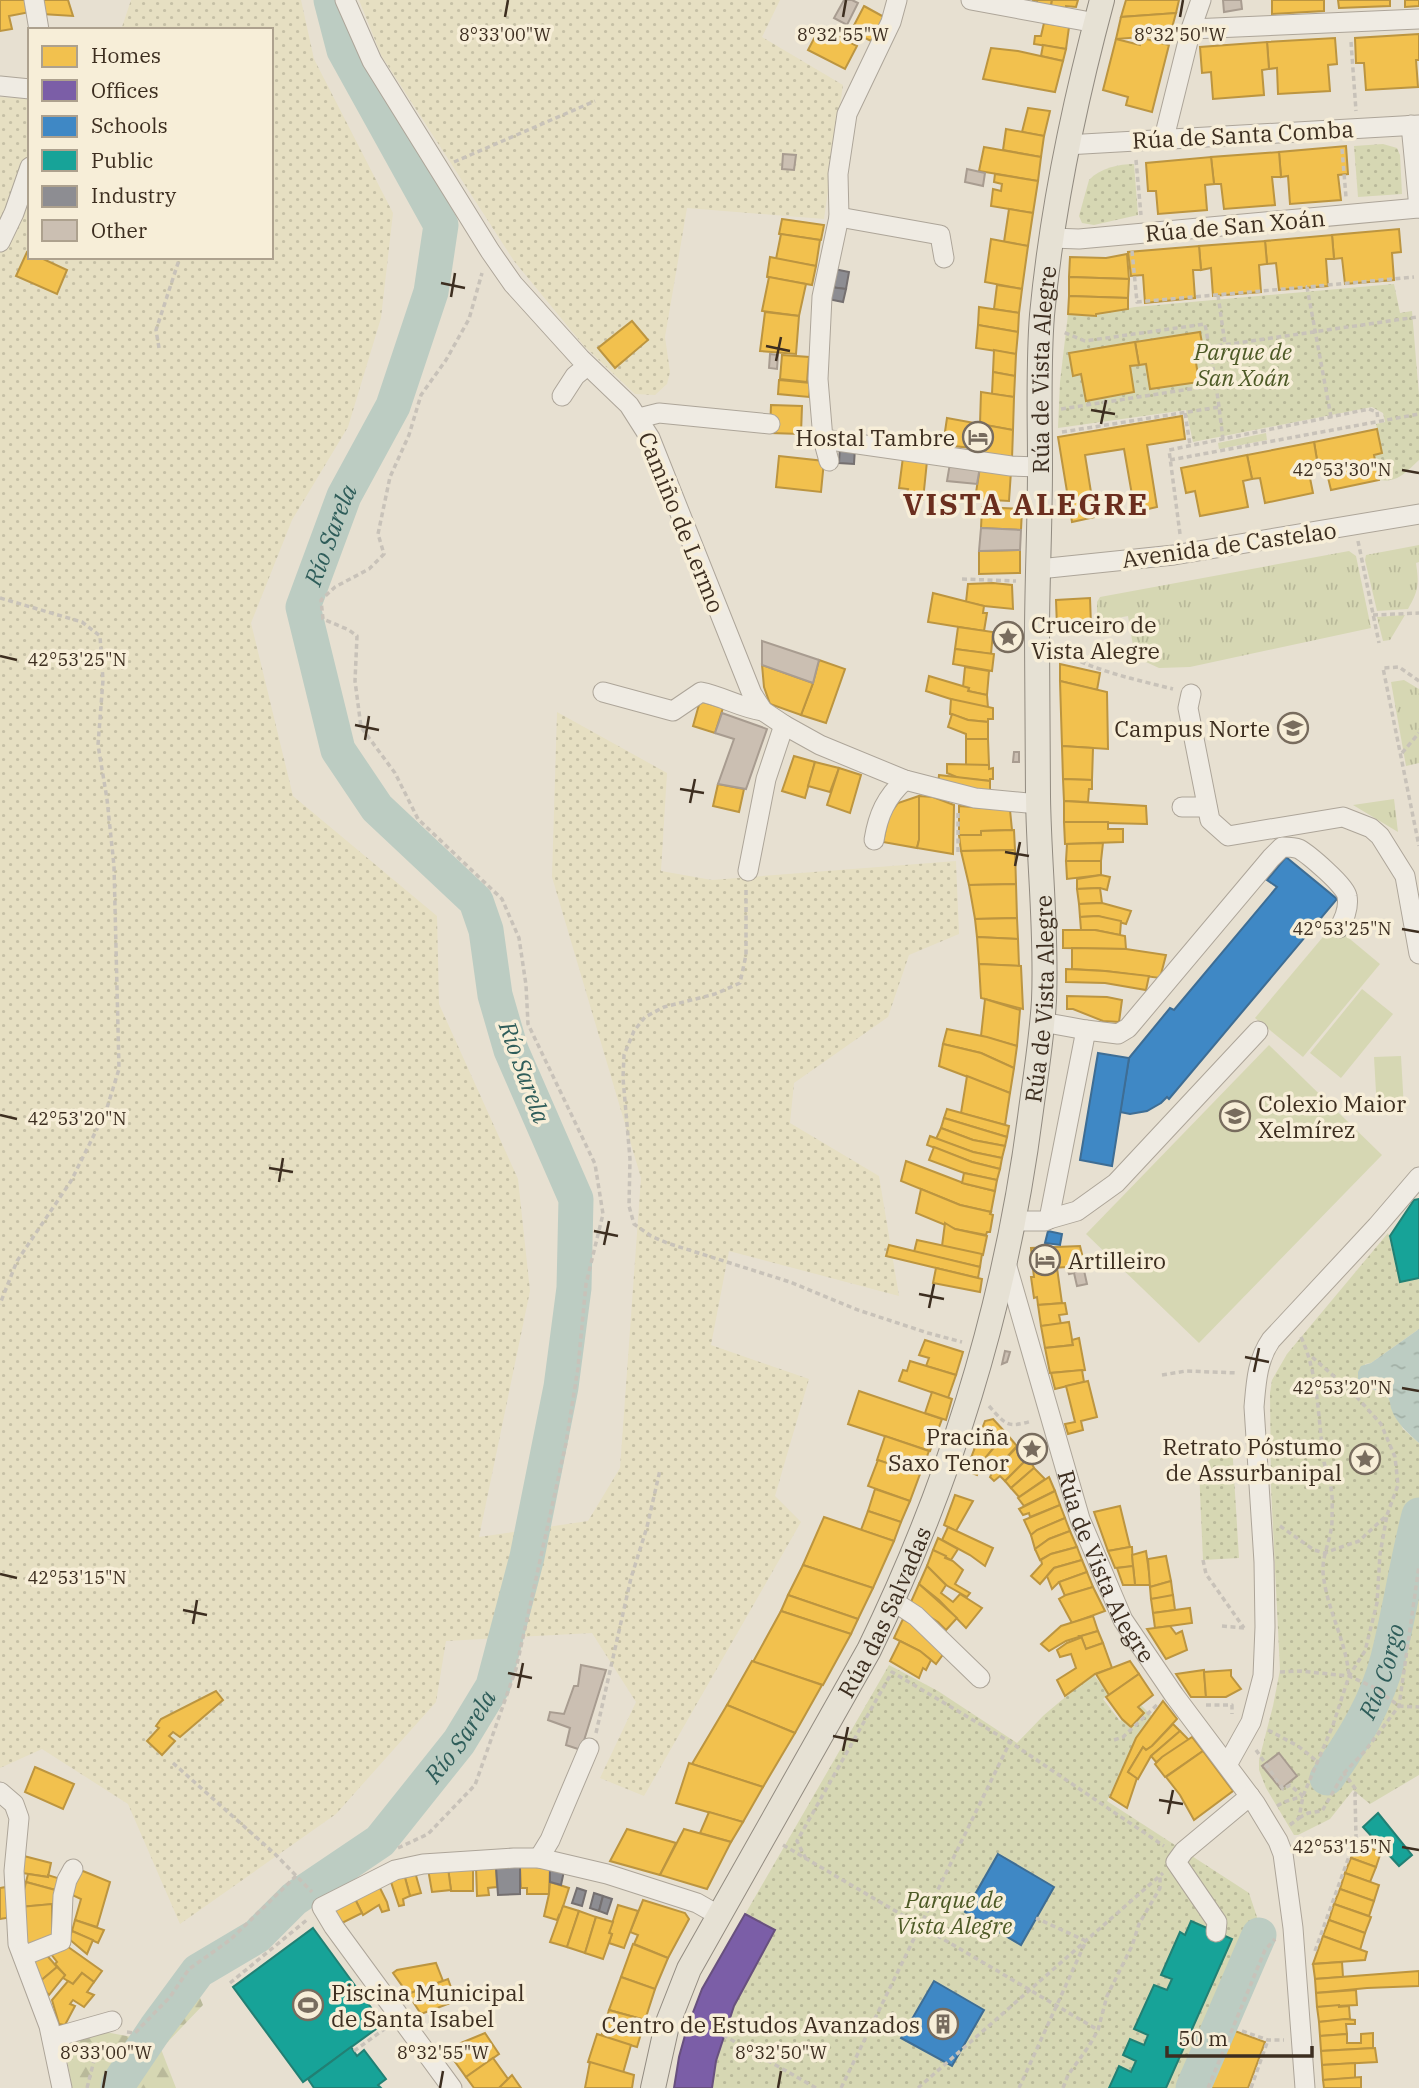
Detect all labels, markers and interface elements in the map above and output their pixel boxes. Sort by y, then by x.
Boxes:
text: 8°33'00"W [459,23,552,46]
text: 8°32'55"W [797,23,890,46]
text: 8°32'50"W [1134,23,1227,46]
legend [28,28,273,259]
text: Homes [91,41,161,69]
text: Offices [91,76,159,104]
text: Schools [91,111,168,139]
street label: Rúa de Santa Comba [1131,113,1355,155]
text: Public [91,146,153,174]
text: Industry [91,181,177,209]
street label: Rúa de San Xoán [1144,202,1326,248]
text: Other [91,216,148,244]
street label: Rúa de Vista Alegre [1024,264,1062,473]
park label: Parque de San Xoán [1193,336,1292,392]
hotel icon: Hostal Tambre [961,420,995,454]
place label: Hostal Tambre [795,422,955,452]
street label: Camiño de Lermo [632,427,732,617]
text: 42°53'30"N [1293,458,1392,481]
water label: Río Sarela [296,478,364,591]
district label: VISTA ALEGRE [903,484,1149,523]
street label: Avenida de Castelao [1120,514,1338,574]
place label: Cruceiro de Vista Alegre [1031,609,1160,665]
place icon: Cruceiro de Vista Alegre [991,620,1025,654]
text: 42°53'25"N [28,648,127,671]
school or university icon: Campus Norte [1276,711,1310,745]
place label: Campus Norte [1114,713,1270,743]
street label: Rúa de Vista Alegre [1017,894,1060,1104]
text: 42°53'25"N [1293,917,1392,940]
water label: Río Sarela [491,1016,558,1127]
place label: Colexio Maior Xelmírez [1258,1088,1406,1144]
school or university icon: Colexio Maior Xelmírez [1218,1099,1252,1133]
text: 42°53'20"N [28,1107,127,1130]
hotel icon: Artilleiro [1028,1243,1062,1277]
place label: Artilleiro [1068,1245,1166,1275]
text: 42°53'20"N [1293,1376,1392,1399]
place label: Praciña Saxo Tenor [888,1421,1009,1477]
place label: Retrato Póstumo de Assurbanipal [1162,1431,1342,1487]
place icon: Praciña Saxo Tenor [1015,1432,1049,1466]
place icon: Retrato Póstumo de Assurbanipal [1348,1442,1382,1476]
street label: Rúa de Vista Alegre [1052,1466,1162,1668]
street label: Rúa das Salvadas [830,1522,937,1703]
text: 42°53'15"N [28,1566,127,1589]
water label: Río Corgo [1350,1621,1412,1725]
water label: Río Sarela [416,1684,503,1790]
text: 42°53'15"N [1293,1835,1392,1858]
park label: Parque de Vista Alegre [896,1884,1012,1940]
place label: Piscina Municipal de Santa Isabel [331,1977,525,2033]
sports icon: Piscina Municipal de Santa Isabel [291,1988,325,2022]
building icon: Centro de Estudos Avanzados [926,2007,960,2041]
place label: Centro de Estudos Avanzados [601,2009,920,2039]
scale bar [1167,2014,1312,2058]
text: 50 m [1178,2024,1228,2052]
text: 8°33'00"W [60,2041,153,2064]
text: 8°32'55"W [397,2041,490,2064]
text: 8°32'50"W [735,2041,828,2064]

